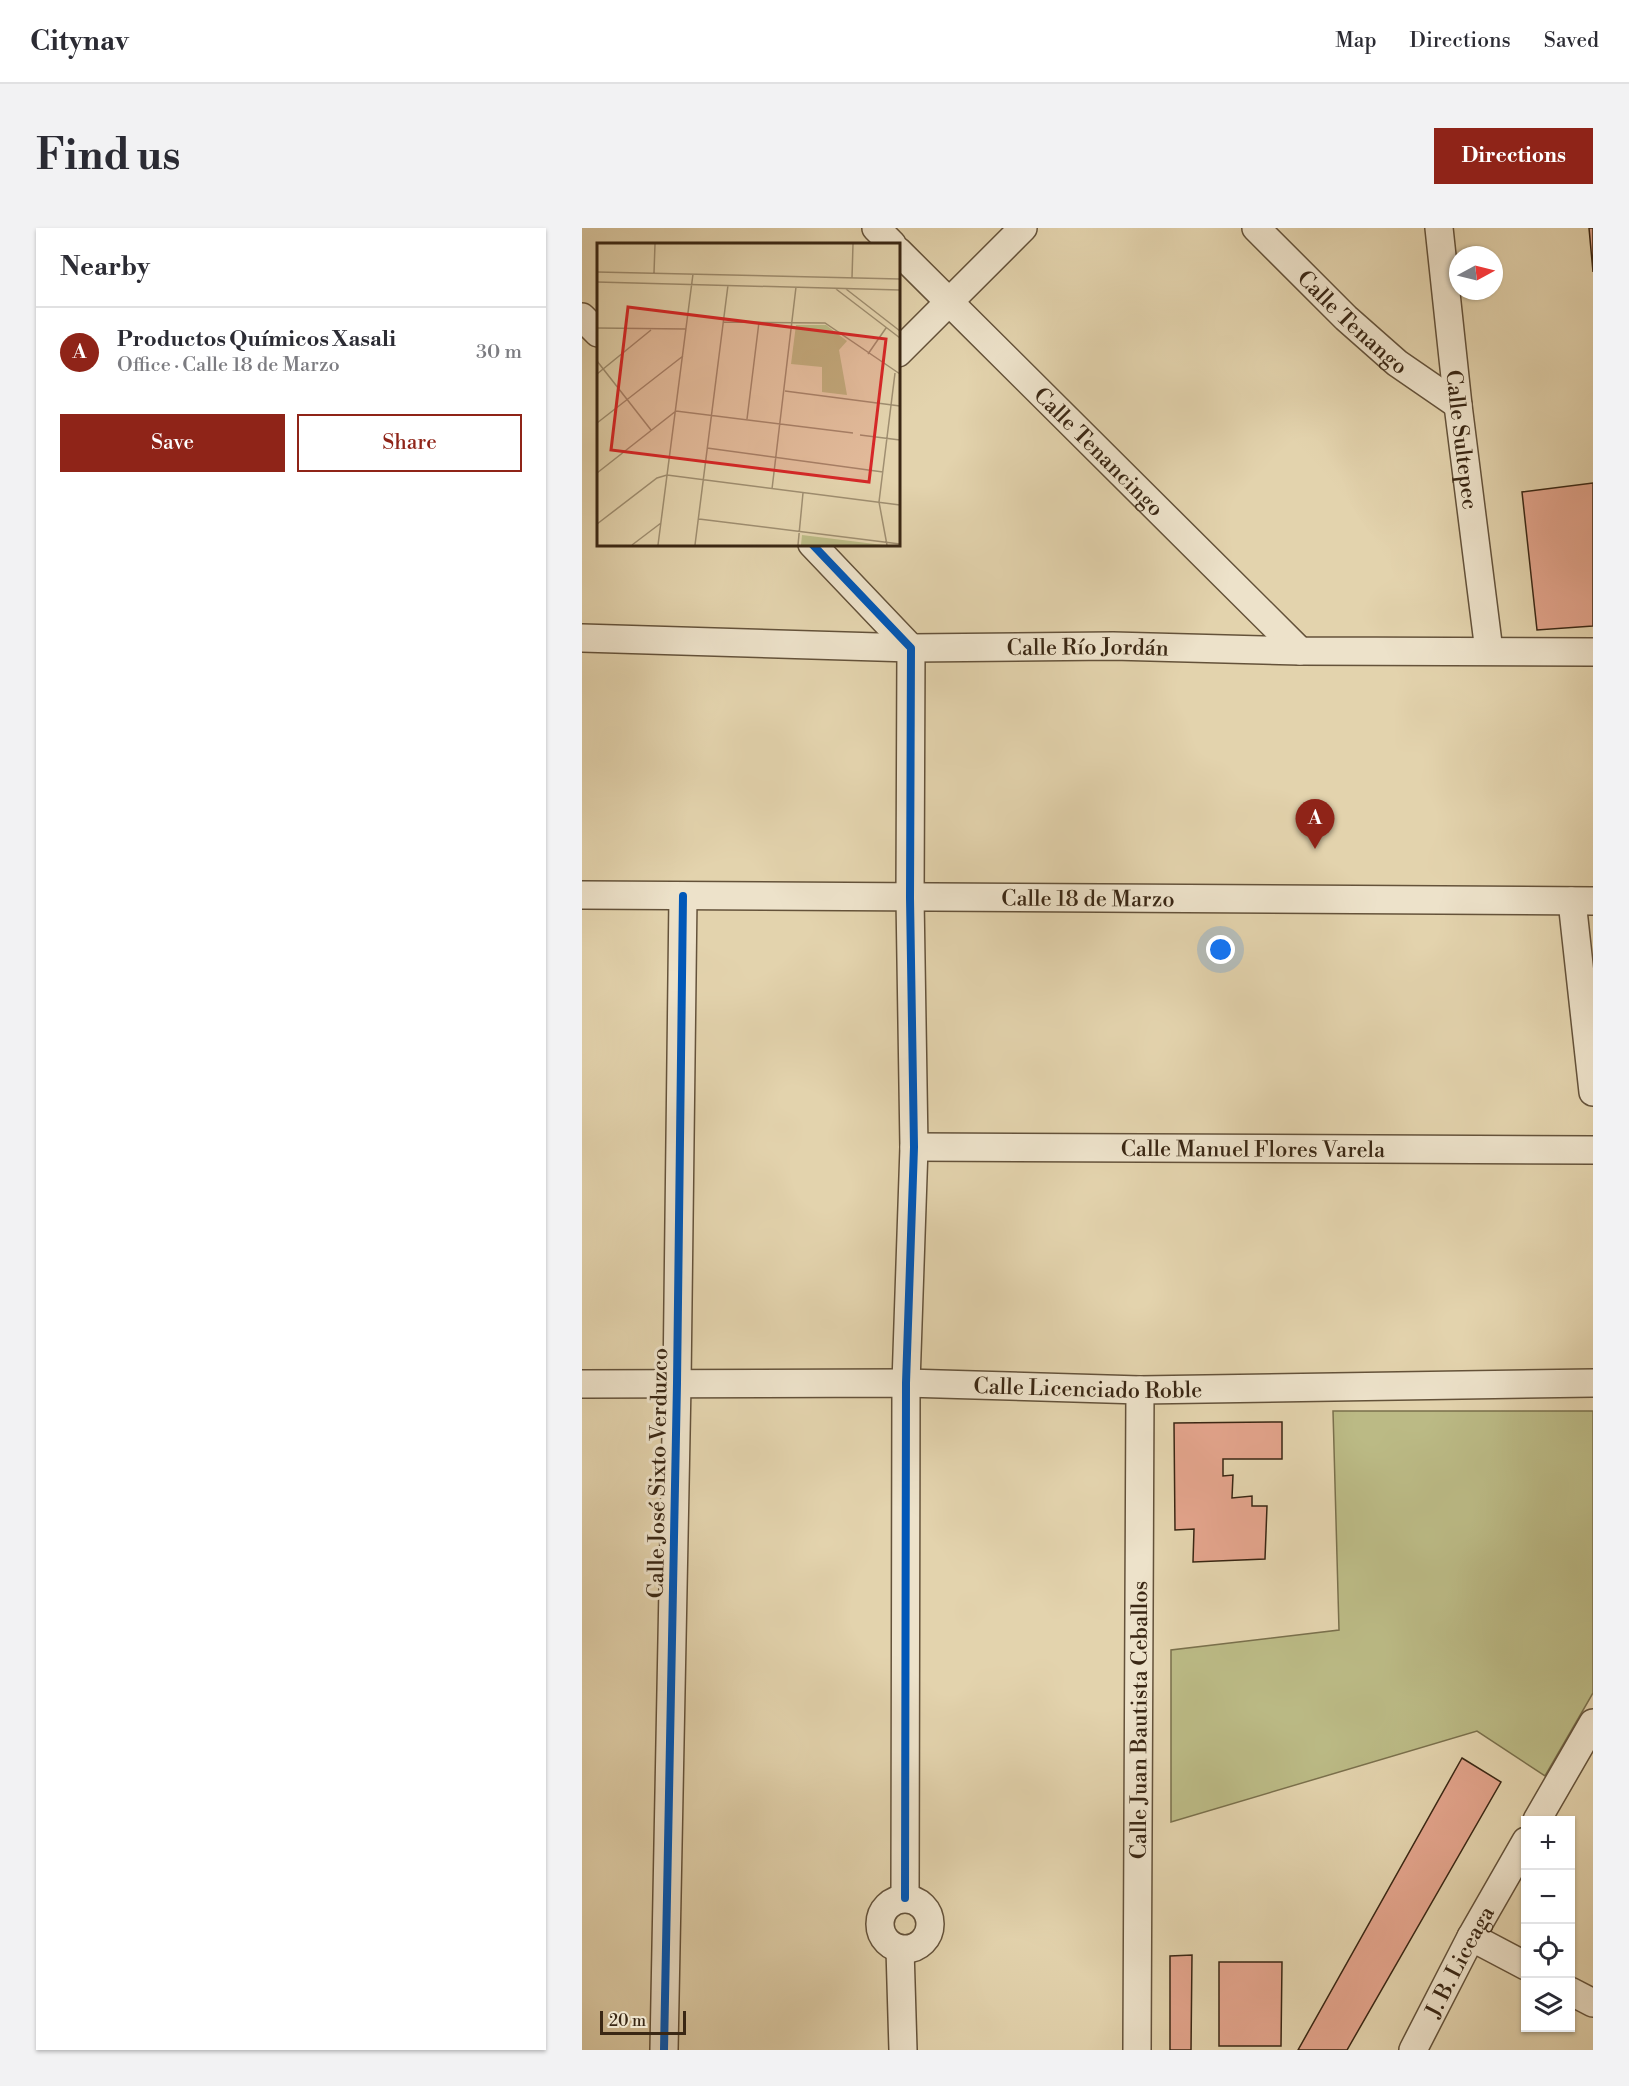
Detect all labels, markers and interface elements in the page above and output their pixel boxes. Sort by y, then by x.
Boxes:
text: Citynav [30,24,129,59]
text: Map [1335,28,1377,54]
text: Directions [1410,28,1511,54]
text: Saved [1544,28,1599,54]
button: Directions [1434,128,1593,184]
text: Find us [36,130,180,183]
inset map [597,243,900,546]
north arrow [1449,246,1503,300]
text: Nearby [60,251,150,283]
street label: Calle Tenango [1291,265,1412,381]
text: Productos Químicos Xasali [117,326,396,353]
text: A [72,340,87,365]
text: 30 m [476,340,522,365]
text: Office · Calle 18 de Marzo [117,353,340,378]
street label: Calle Sultepec [1439,369,1483,511]
street label: Calle Tenancingo [1028,382,1169,523]
button: Save [60,414,285,472]
button: Share [297,414,522,472]
street label: Calle Río Jordán [1007,634,1169,662]
pin: A [1296,800,1334,849]
street label: Calle 18 de Marzo [1001,885,1175,914]
your location [1206,935,1235,964]
street label: Calle Manuel Flores Varela [1121,1136,1386,1164]
street label: Calle José Sixto Verduzco [643,1347,674,1599]
street label: Calle Licenciado Roble [973,1373,1202,1405]
street label: Calle Juan Bautista Ceballos [1126,1581,1154,1859]
map controls [1521,1816,1575,2032]
button: + [1521,1816,1575,1870]
button: − [1521,1870,1575,1924]
street label: J. B. Liceaga [1420,1901,1501,2023]
button: locate [1521,1924,1575,1978]
button: layers [1521,1978,1575,2032]
scale bar [600,2008,686,2036]
text: 20 m [609,2011,646,2031]

